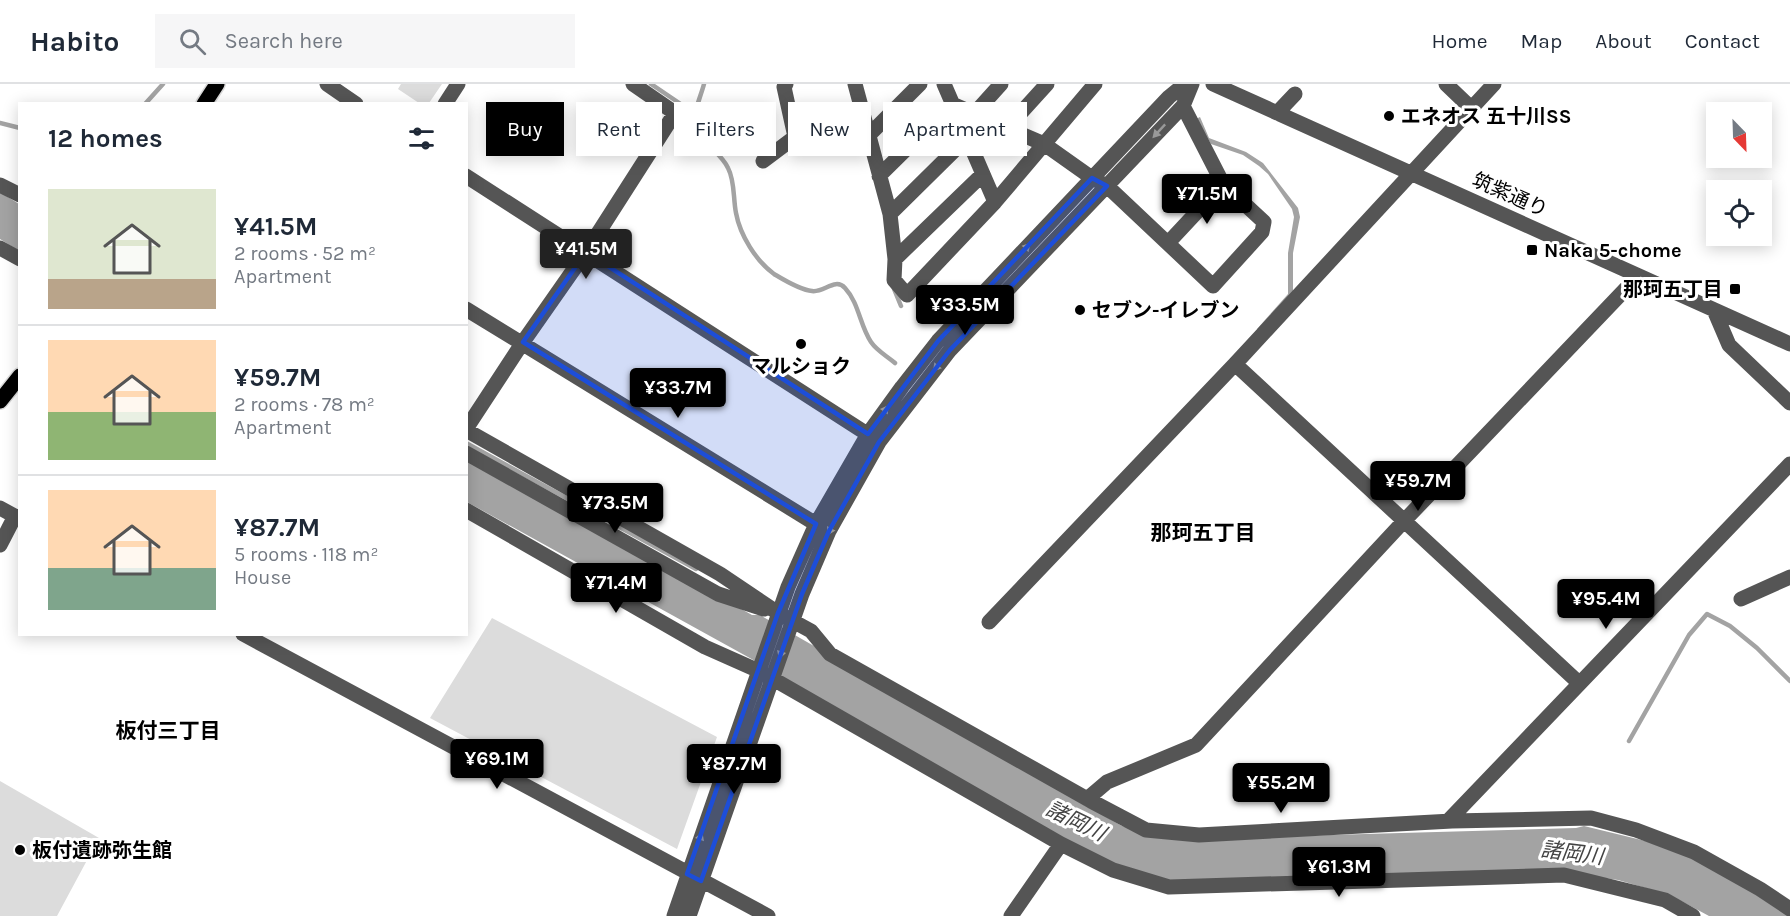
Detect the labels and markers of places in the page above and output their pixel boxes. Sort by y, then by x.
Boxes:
place label: エネオス 五十川SS [1401,105,1572,128]
marker: エネオス 五十川SS [1382,109,1396,123]
pin: ¥71.5M [1158,174,1256,225]
pin: ¥41.5M [537,229,635,280]
place label: Naka 5-chome [1544,239,1682,262]
marker: Naka 5-chome [1525,243,1539,257]
place label: 那珂五丁目 [1623,278,1723,301]
marker: 那珂五丁目 [1728,282,1742,296]
pin: ¥33.5M [916,285,1014,336]
place label: セブン-イレブン [1092,299,1239,322]
marker: セブン-イレブン [1073,303,1087,317]
marker: マルショク [794,337,808,351]
place label: マルショク [751,355,851,378]
pin: ¥33.7M [629,368,727,419]
pin: ¥59.7M [1369,461,1467,512]
pin: ¥73.5M [566,483,664,534]
pin: ¥71.4M [567,563,665,614]
pin: ¥95.4M [1557,579,1655,630]
pin: ¥69.1M [448,739,546,790]
pin: ¥87.7M [685,744,783,795]
pin: ¥55.2M [1232,763,1330,814]
place label: 板付遺跡弥生館 [32,839,172,862]
marker: 板付遺跡弥生館 [13,843,27,857]
pin: ¥61.3M [1290,847,1388,898]

